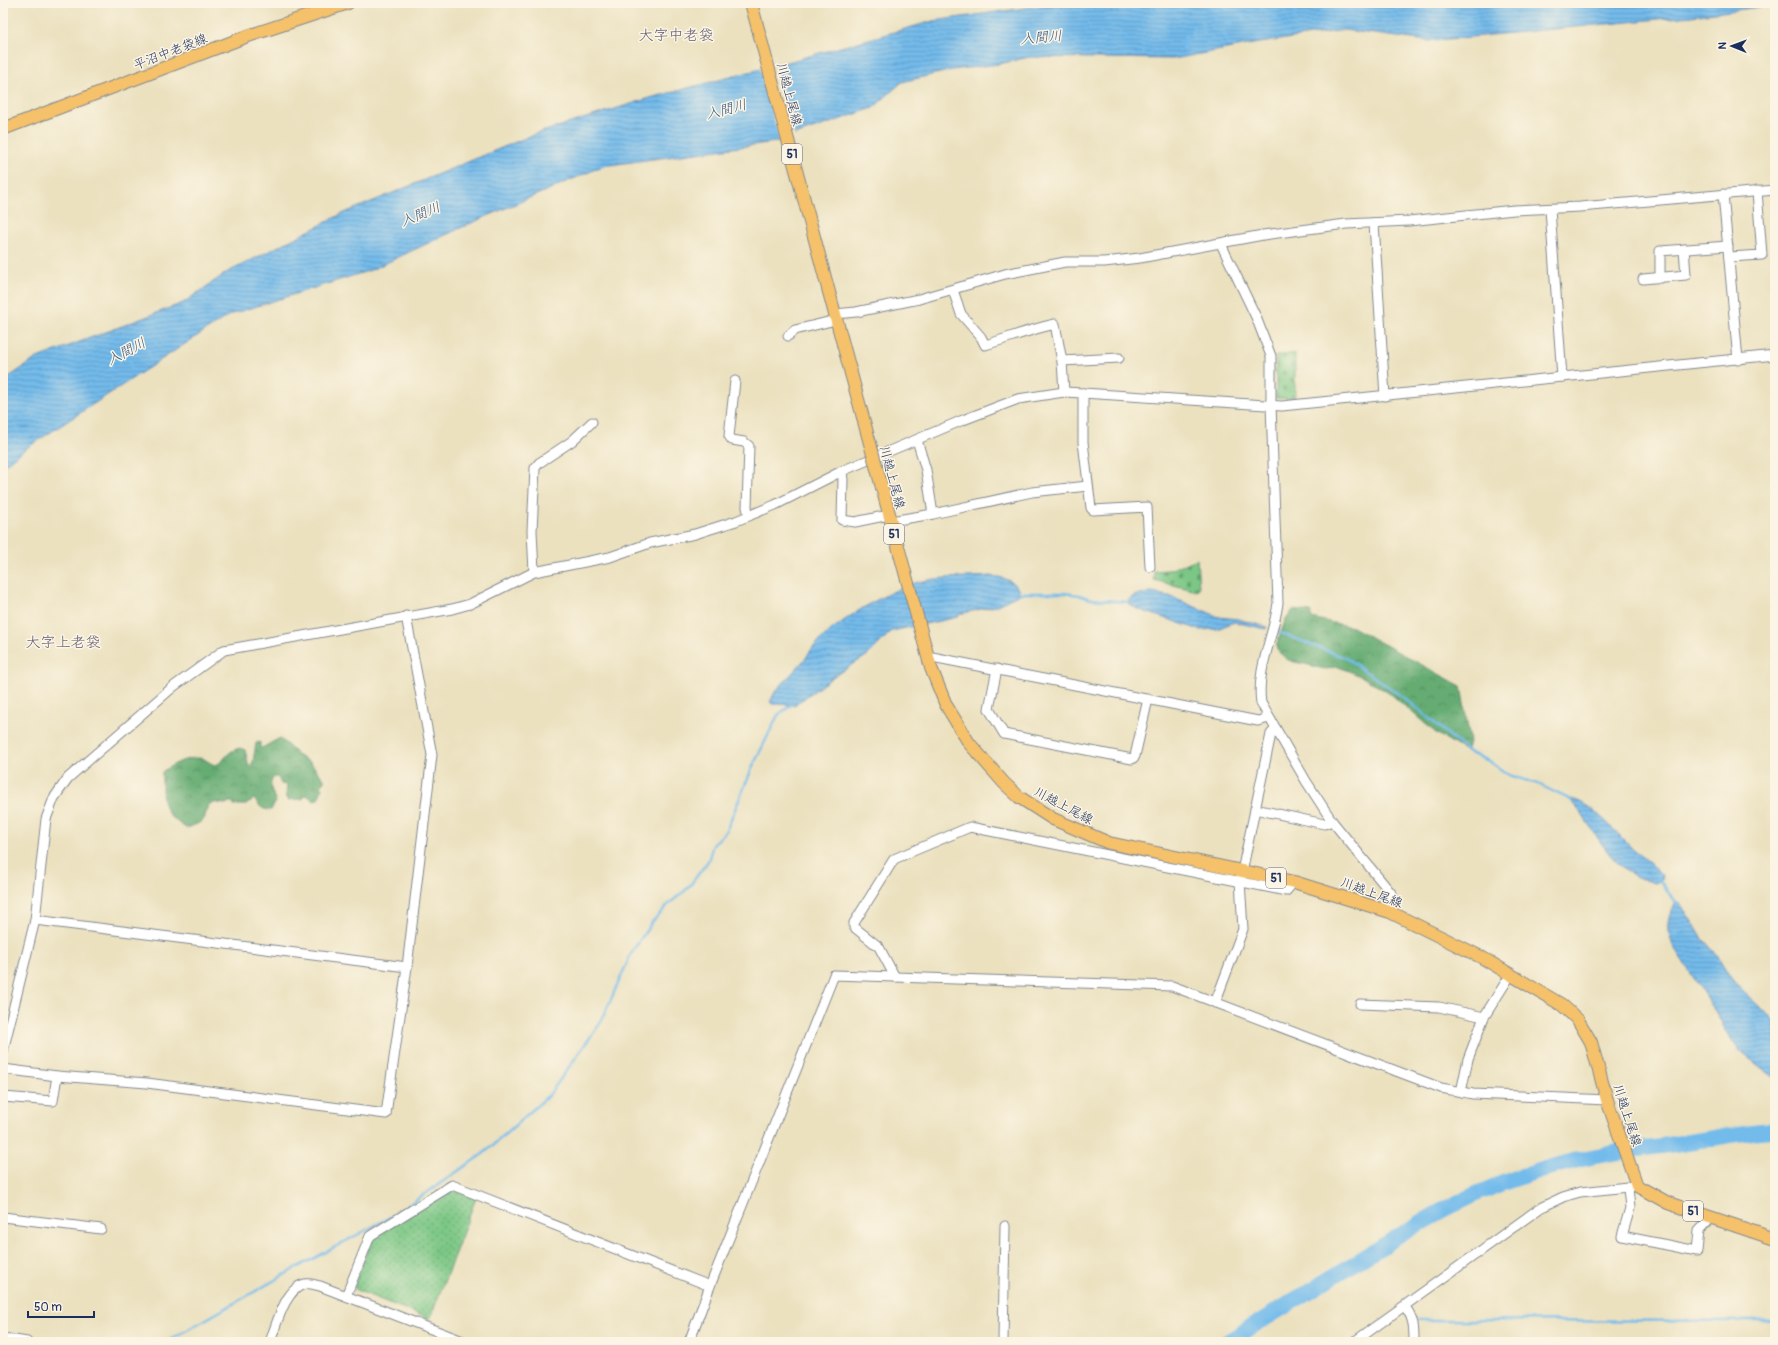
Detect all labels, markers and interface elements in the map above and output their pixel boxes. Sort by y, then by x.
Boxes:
district label: 大字中老袋 [638,26,714,45]
north arrow [1712,26,1752,66]
water label: 入間川 [1019,27,1063,48]
street label: 平沼中老袋線 [131,30,211,73]
text: N [1716,41,1729,50]
street label: 川越上尾線 [773,61,805,129]
water label: 入間川 [704,96,749,123]
road number: 51 [782,144,802,164]
water label: 入間川 [398,198,443,230]
water label: 入間川 [104,334,149,369]
street label: 川越上尾線 [876,444,908,512]
road number: 51 [884,524,904,544]
district label: 大字上老袋 [25,633,101,652]
street label: 川越上尾線 [1031,784,1097,829]
road number: 51 [1266,868,1286,888]
street label: 川越上尾線 [1338,874,1406,912]
street label: 川越上尾線 [1609,1082,1645,1150]
road number: 51 [1683,1201,1703,1221]
scale bar [28,1293,94,1319]
text: 50 m [34,1300,62,1315]

